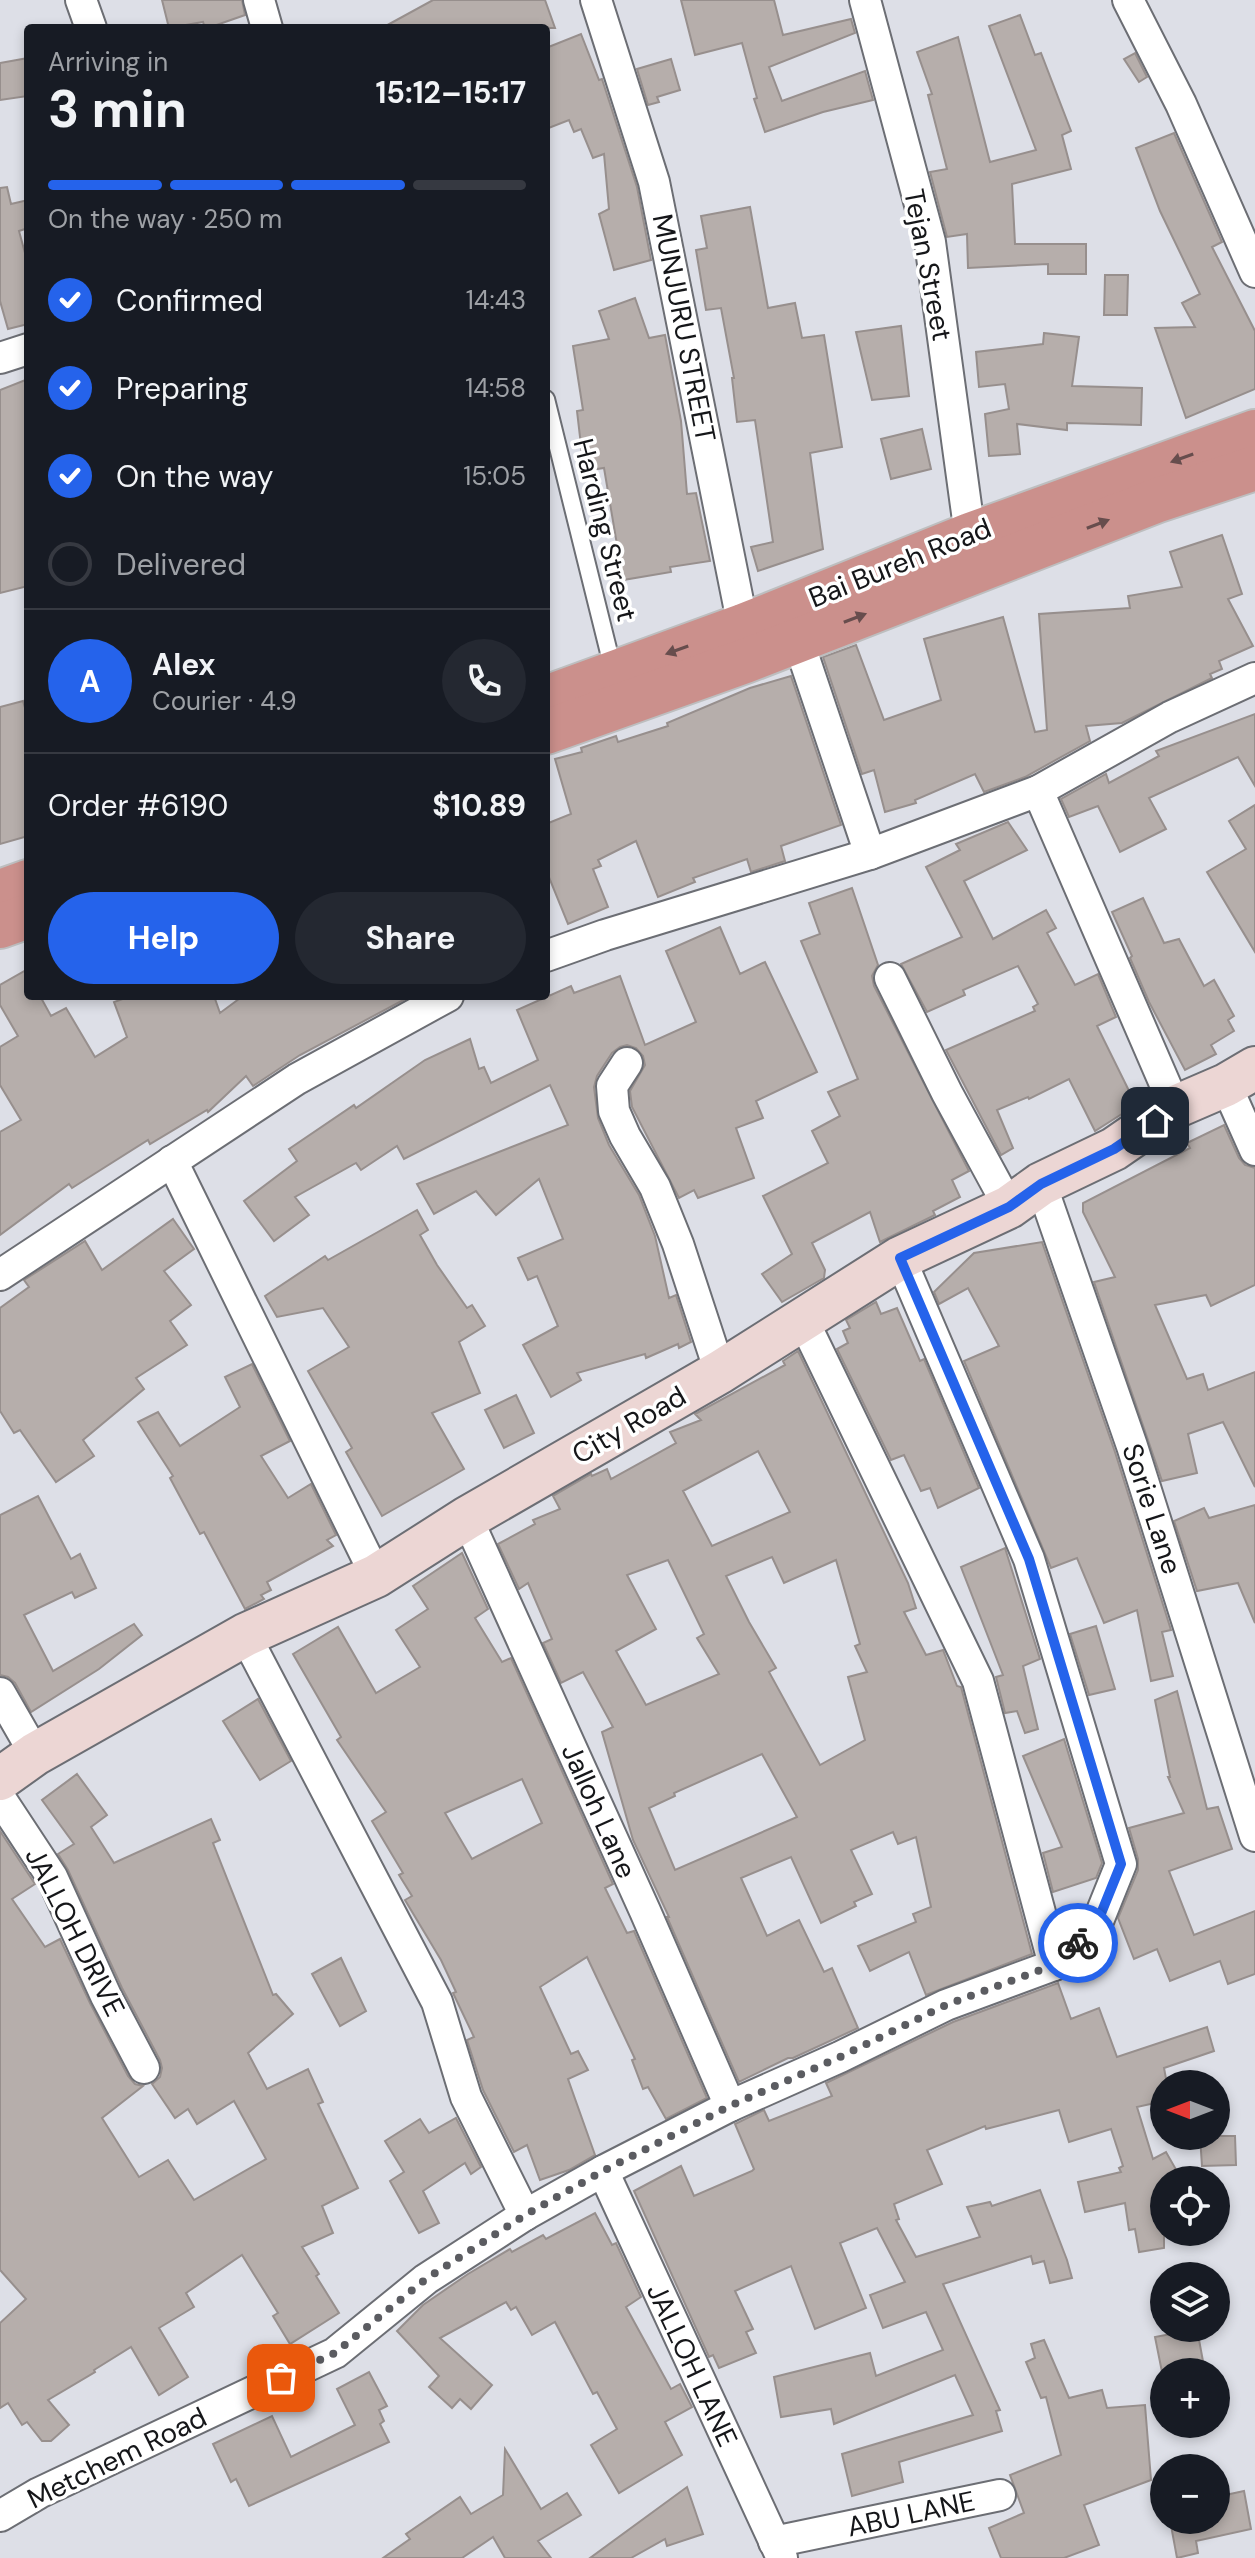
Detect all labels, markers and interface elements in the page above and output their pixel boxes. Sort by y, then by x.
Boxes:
text: Arriving in [48,45,168,79]
text: 15:12–15:17 [375,73,526,112]
text: 3 min [48,75,187,143]
street label: Tejan Street [895,186,961,344]
text: On the way · 250 m [48,202,282,236]
street label: MUNJURU STREET [644,211,724,445]
icon: check [48,278,92,322]
text: Confirmed [116,281,263,320]
text: 14:43 [466,283,526,317]
icon: check [48,366,92,410]
text: Preparing [116,369,248,408]
text: 14:58 [465,371,526,405]
street label: Harding Street [564,435,646,625]
one-way arrow [1169,452,1193,465]
icon: check [48,454,92,498]
text: On the way [116,457,273,496]
text: 15:05 [463,459,526,493]
street label: Bai Bureh Road [803,510,997,616]
one-way arrow [1086,517,1110,530]
text: Delivered [116,545,246,584]
one-way arrow [844,611,868,624]
button: phone [442,639,526,723]
one-way arrow [665,644,689,657]
text: Alex [152,645,215,684]
text: A [79,662,101,701]
text: Courier · 4.9 [152,684,297,718]
text: Order #6190 [48,786,228,825]
text: $10.89 [432,786,526,825]
button: Help [48,892,279,984]
button: Share [295,892,526,984]
pin [1121,1087,1189,1155]
icon: home [1133,1099,1177,1143]
street label: City Road [565,1377,693,1473]
street label: Sorie Lane [1114,1439,1190,1579]
street label: Jalloh Lane [553,1738,645,1884]
street label: JALLOH DRIVE [17,1841,133,2023]
courier [1038,1903,1118,1983]
icon: bike [1056,1921,1100,1965]
north arrow [1150,2070,1230,2150]
map controls [1150,2070,1230,2534]
button: locate [1150,2166,1230,2246]
button: layers [1150,2262,1230,2342]
street label: JALLOH LANE [638,2277,746,2453]
pin [247,2344,315,2412]
icon: bag [259,2356,303,2400]
button: + [1150,2358,1230,2438]
street label: Metchem Road [21,2399,213,2517]
button: − [1150,2454,1230,2534]
street label: ABU LANE [844,2482,978,2546]

